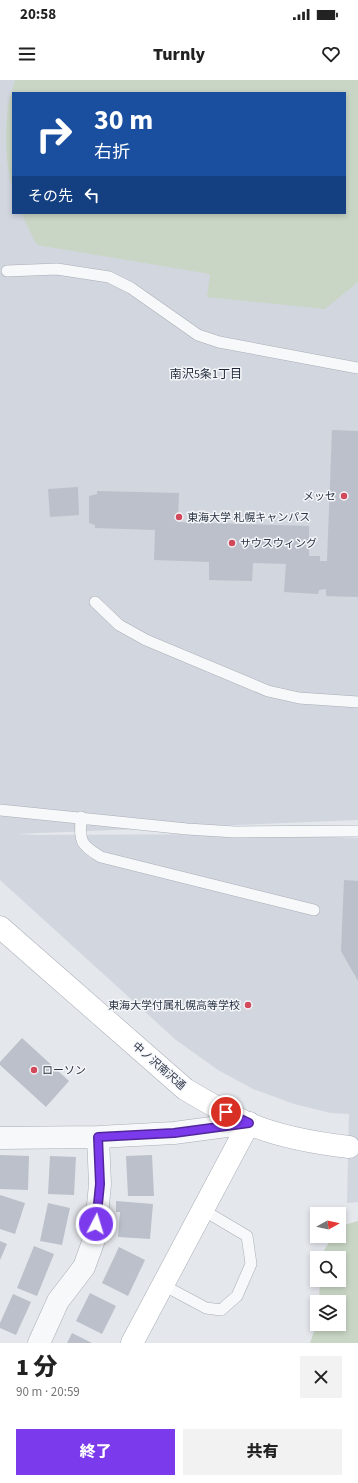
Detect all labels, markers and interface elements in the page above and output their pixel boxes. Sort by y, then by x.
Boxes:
text: 20:58 [20,4,56,25]
text: Turnly [153,42,205,67]
icon: menu [16,43,38,65]
icon: heart [320,43,342,65]
text: 30 m [94,100,153,140]
icon: right [28,108,80,160]
text: 右折 [94,140,130,165]
icon: left [81,184,103,206]
text: その先 [28,186,73,207]
district label: 南沢5条1丁目 [170,366,242,383]
place label: メッセ [303,489,336,504]
marker: メッセ [339,491,349,501]
place label: 東海大学 札幌キャンパス [187,510,310,525]
marker: 東海大学 札幌キャンパス [174,512,184,522]
place label: サウスウィング [240,536,317,551]
marker: サウスウィング [227,538,237,548]
place label: 東海大学付属札幌高等学校 [108,998,240,1013]
marker: 東海大学付属札幌高等学校 [243,1000,253,1010]
street label: 中ノ沢南沢通 [129,1039,189,1093]
place label: ローソン [42,1063,86,1078]
marker: ローソン [29,1065,39,1075]
pin [209,1095,243,1129]
icon: arrive [215,1101,237,1123]
position arrow [75,1203,117,1245]
north arrow [310,1207,346,1243]
map controls [310,1207,346,1331]
button: search [310,1251,346,1287]
button: layers [310,1295,346,1331]
text: 1 分 [16,1350,58,1385]
button: close [300,1356,342,1398]
text: 90 m · 20:59 [16,1383,80,1401]
button: 終了 [16,1429,175,1475]
button: 共有 [183,1429,342,1475]

